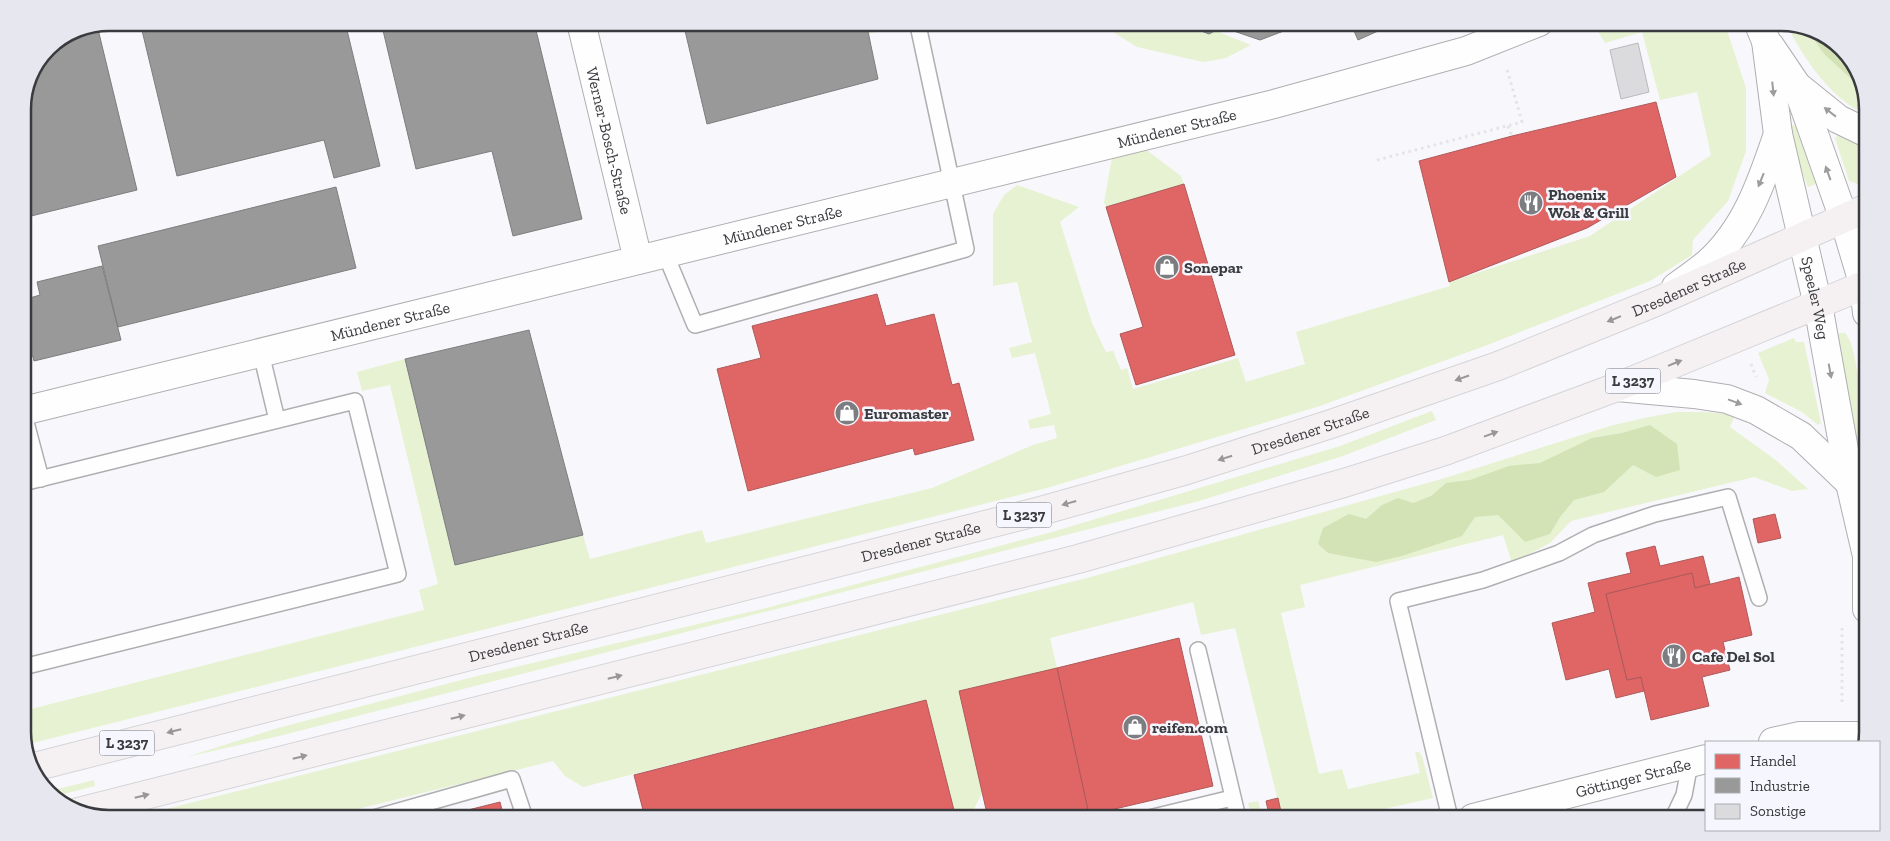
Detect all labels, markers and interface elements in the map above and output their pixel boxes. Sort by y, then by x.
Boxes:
street label: Werner-Bosch-Straße [582,65,636,216]
one-way arrow [1769,81,1777,97]
street label: Mündener Straße [1115,105,1238,152]
one-way arrow [1824,107,1837,118]
one-way arrow [1824,165,1832,180]
one-way arrow [1757,173,1765,187]
place label: Phoenix Wok & Grill [1548,185,1630,222]
restaurant icon: Phoenix Wok & Grill [1518,190,1544,216]
street label: Mündener Straße [721,201,844,249]
shop icon: Sonepar [1154,254,1180,280]
street label: Dresdener Straße [1629,254,1749,321]
street label: Speeler Weg [1797,255,1833,341]
place label: Sonepar [1184,258,1243,277]
street label: Mündener Straße [329,298,452,345]
one-way arrow [1606,316,1621,323]
one-way arrow [1668,359,1683,367]
one-way arrow [1826,363,1834,379]
road number: L 3237 [1606,368,1660,394]
one-way arrow [1455,375,1470,382]
one-way arrow [1727,399,1742,406]
shop icon: Euromaster [834,400,860,426]
street label: Dresdener Straße [1249,403,1372,459]
place label: Euromaster [864,404,949,423]
one-way arrow [1484,430,1499,438]
one-way arrow [1218,454,1233,462]
one-way arrow [1062,499,1077,507]
road number: L 3237 [996,502,1052,528]
street label: Dresdener Straße [859,518,983,566]
street label: Dresdener Straße [467,617,590,666]
restaurant icon: Cafe Del Sol [1661,643,1687,669]
place label: Cafe Del Sol [1692,647,1775,666]
one-way arrow [608,673,623,681]
one-way arrow [450,713,465,721]
shop icon: reifen.com [1122,714,1148,740]
place label: reifen.com [1152,718,1228,737]
one-way arrow [166,727,181,735]
road number: L 3237 [100,730,154,756]
legend [1705,741,1880,831]
text: Handel [1750,752,1796,770]
one-way arrow [292,753,308,761]
street label: Göttinger Straße [1573,754,1693,802]
text: Industrie [1750,777,1810,795]
one-way arrow [135,792,150,800]
text: Sonstige [1750,802,1806,820]

